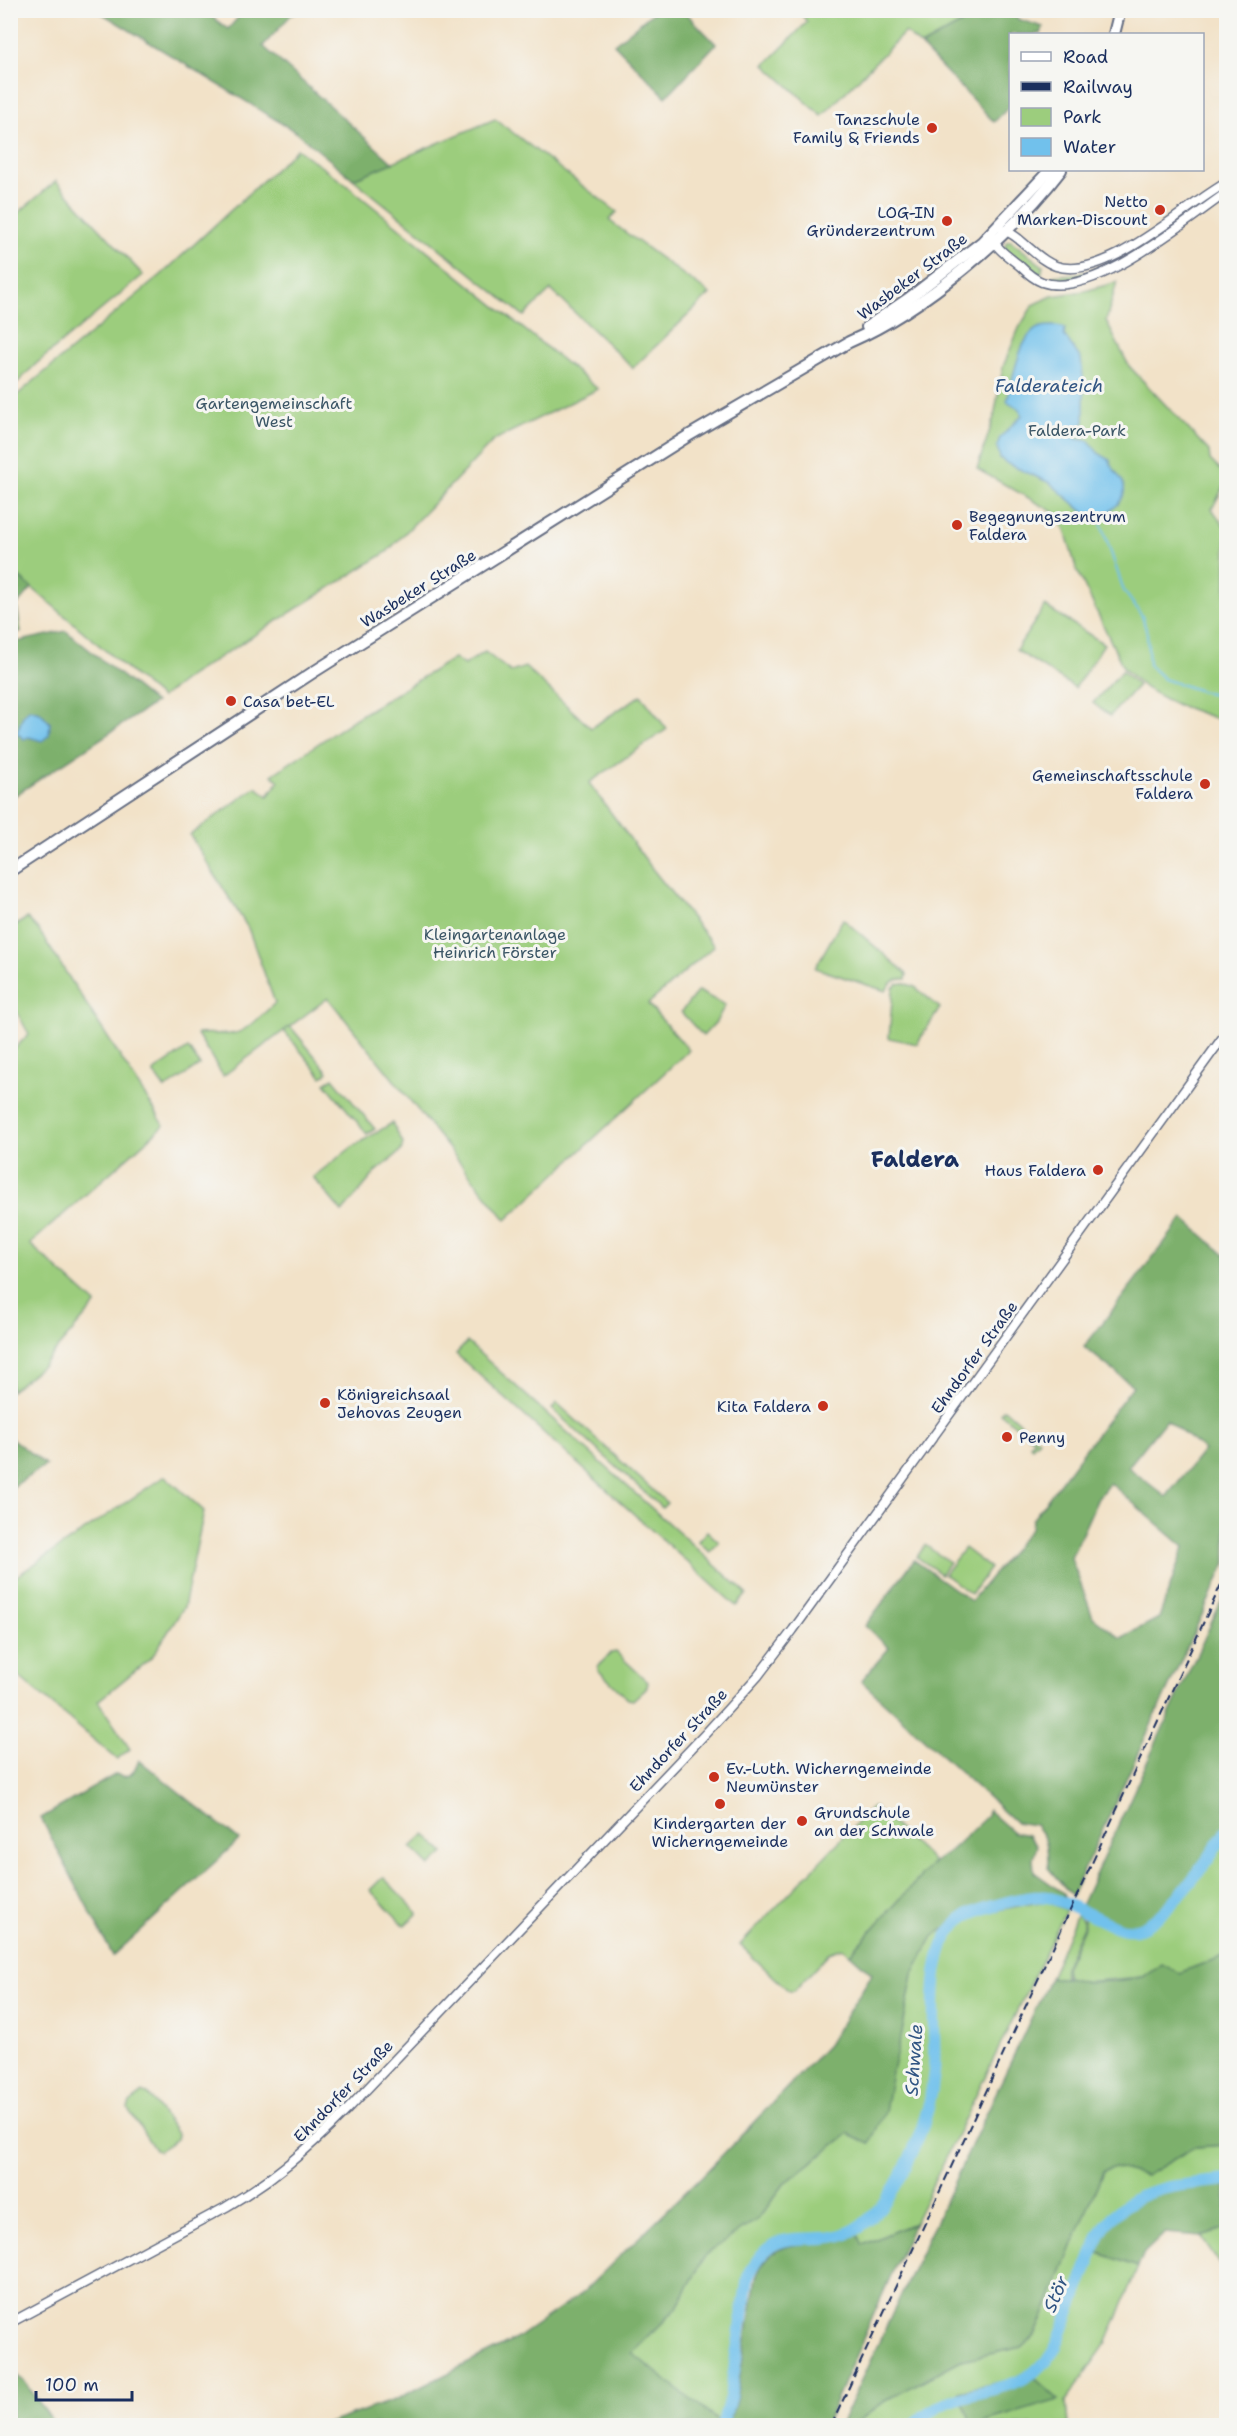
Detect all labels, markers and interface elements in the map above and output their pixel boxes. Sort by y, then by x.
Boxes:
legend [1009,33,1204,171]
text: Road [1063,45,1108,69]
text: Railway [1063,75,1133,99]
text: Park [1063,105,1102,129]
place label: Tanzschule Family & Friends [793,109,920,148]
marker: Tanzschule Family & Friends [925,121,939,135]
text: Water [1063,135,1116,159]
place label: Netto Marken-Discount [1017,191,1148,230]
place label: LOG-IN Gründerzentrum [807,202,935,241]
marker: Netto Marken-Discount [1153,203,1167,217]
marker: LOG-IN Gründerzentrum [940,214,954,228]
street label: Wasbeker Straße [853,228,972,325]
water label: Falderateich [995,374,1103,398]
park label: Gartengemeinschaft West [196,393,352,432]
park label: Faldera-Park [1028,420,1126,441]
place label: Begegnungszentrum Faldera [969,506,1126,545]
marker: Begegnungszentrum Faldera [950,518,964,532]
street label: Wasbeker Straße [356,544,480,632]
place label: Casa bet-EL [243,691,335,712]
marker: Casa bet-EL [224,694,238,708]
place label: Gemeinschaftsschule Faldera [1032,765,1193,804]
marker: Gemeinschaftsschule Faldera [1198,777,1212,791]
park label: Kleingartenanlage Heinrich Förster [424,924,566,963]
district label: Faldera [871,1145,959,1174]
place label: Haus Faldera [984,1160,1086,1181]
marker: Haus Faldera [1091,1163,1105,1177]
street label: Ehndorfer Straße [926,1297,1022,1418]
place label: Königreichsaal Jehovas Zeugen [337,1384,462,1423]
marker: Königreichsaal Jehovas Zeugen [318,1396,332,1410]
place label: Kita Faldera [717,1396,811,1417]
marker: Kita Faldera [816,1399,830,1413]
place label: Penny [1019,1427,1065,1448]
marker: Penny [1000,1430,1014,1444]
street label: Ehndorfer Straße [625,1684,732,1797]
place label: Ev.-Luth. Wicherngemeinde Neumünster [726,1758,932,1797]
marker: Ev.-Luth. Wicherngemeinde Neumünster [707,1770,721,1784]
marker: Kindergarten der Wicherngemeinde [713,1797,727,1811]
place label: Grundschule an der Schwale [814,1802,934,1841]
place label: Kindergarten der Wicherngemeinde [652,1813,788,1852]
marker: Grundschule an der Schwale [795,1814,809,1828]
water label: Schwale [900,2023,928,2097]
street label: Ehndorfer Straße [289,2036,398,2147]
water label: Stör [1038,2272,1074,2316]
scale bar [36,2364,132,2402]
text: 100 m [45,2373,99,2397]

